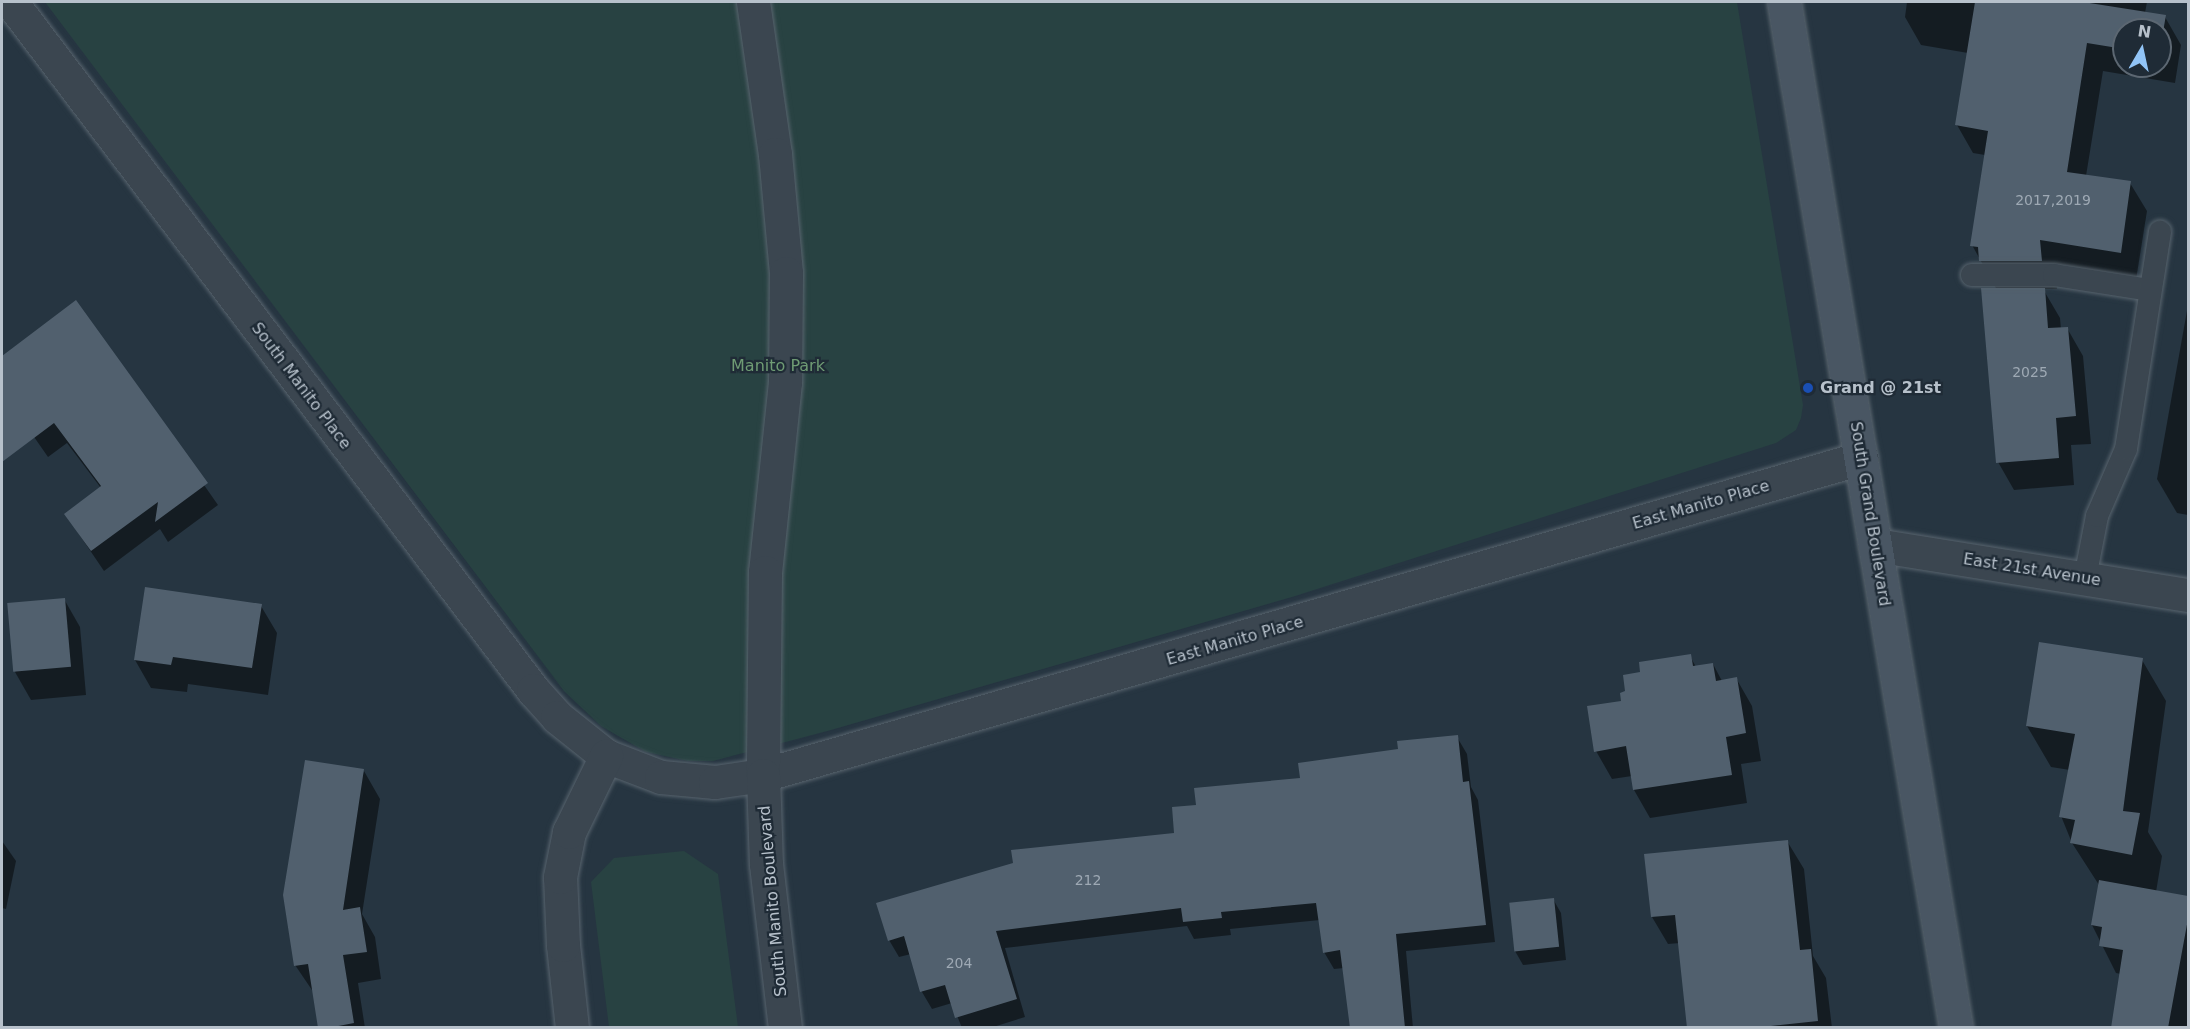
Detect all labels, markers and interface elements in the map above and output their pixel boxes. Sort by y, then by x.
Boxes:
north arrow [2112,18,2172,78]
text: N [2136,21,2153,42]
house number: 2017,2019 [2015,192,2091,208]
street label: South Manito Place [247,319,355,453]
park label: Manito Park [731,356,825,376]
house number: 2025 [2012,364,2048,380]
place label: Grand @ 21st [1820,378,1941,398]
marker: Grand @ 21st [1801,381,1815,395]
street label: South Grand Boulevard [1846,420,1894,608]
street label: East Manito Place [1630,476,1772,534]
street label: East 21st Avenue [1962,550,2102,590]
street label: East Manito Place [1164,612,1306,670]
street label: South Manito Boulevard [755,805,791,997]
house number: 212 [1075,872,1101,888]
house number: 204 [946,955,972,971]

